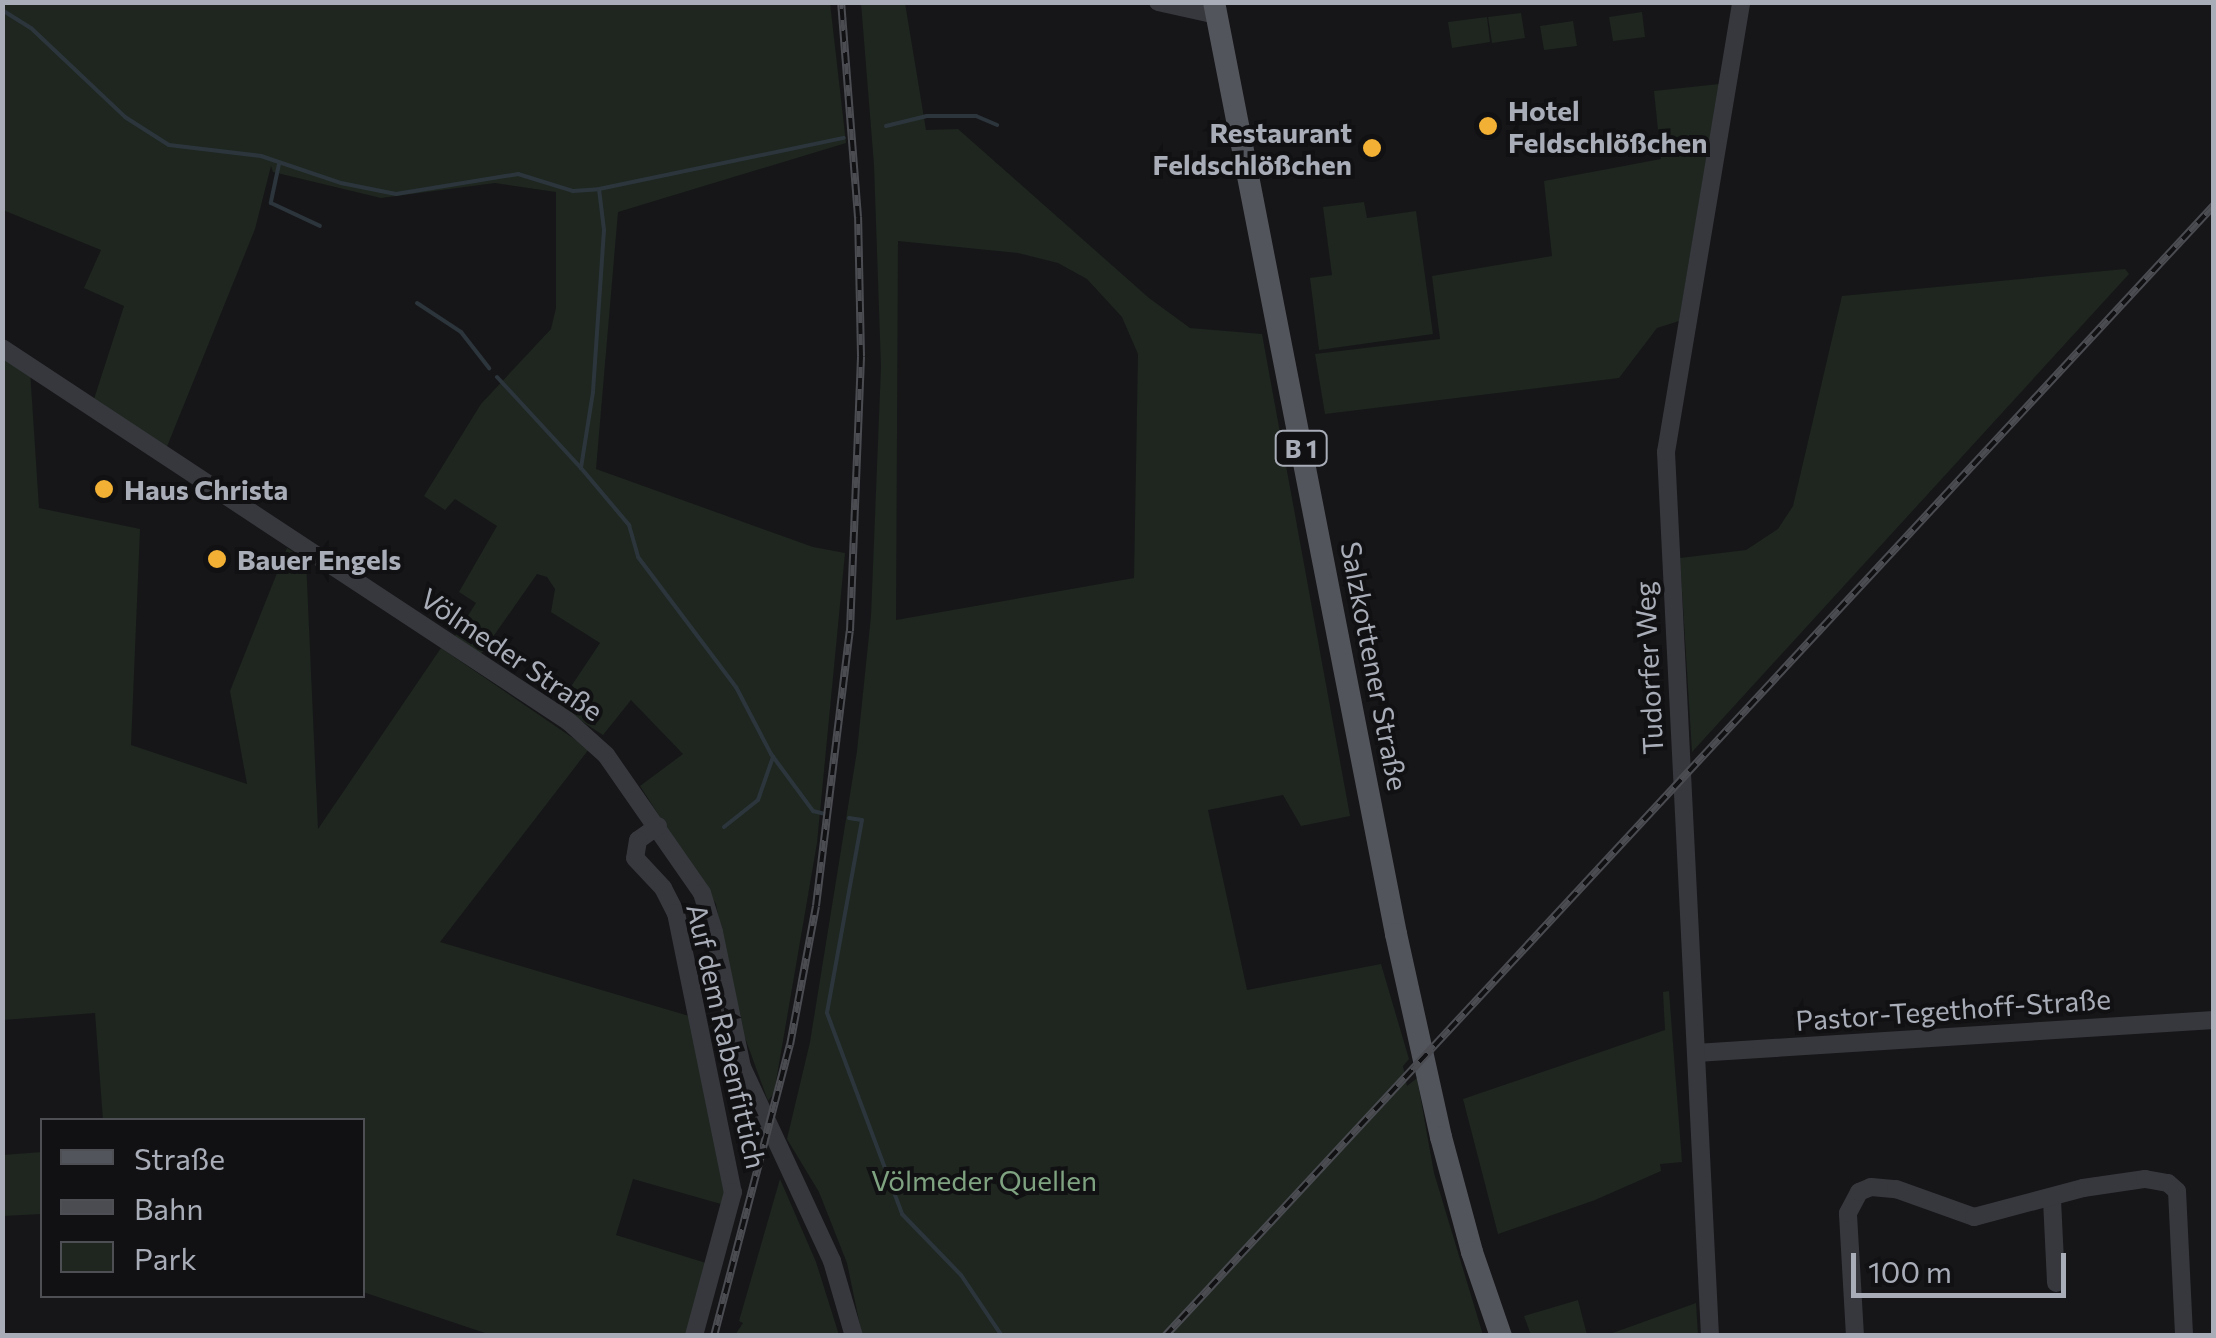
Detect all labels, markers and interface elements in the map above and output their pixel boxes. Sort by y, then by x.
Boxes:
place label: Hotel Feldschlößchen [1508,93,1708,159]
place label: Restaurant Feldschlößchen [1152,115,1352,181]
marker: Hotel Feldschlößchen [1477,115,1499,137]
marker: Restaurant Feldschlößchen [1361,137,1383,159]
road number: B 1 [1274,428,1328,468]
place label: Haus Christa [124,472,288,506]
marker: Haus Christa [93,478,115,500]
street label: Salzkottener Straße [1334,539,1416,793]
place label: Bauer Engels [237,542,401,576]
marker: Bauer Engels [206,548,228,570]
street label: Tudorfer Weg [1627,580,1669,756]
street label: Völmeder Straße [414,581,610,727]
street label: Auf dem Rabenfittich [680,900,774,1172]
street label: Pastor-Tegethoff-Straße [1794,981,2112,1037]
legend [40,1118,365,1298]
text: Straße [134,1139,225,1176]
park label: Völmeder Quellen [871,1163,1097,1197]
text: Bahn [134,1189,203,1226]
scale bar [1856,1233,2071,1295]
text: Park [134,1239,197,1276]
text: 100 m [1868,1252,1952,1289]

